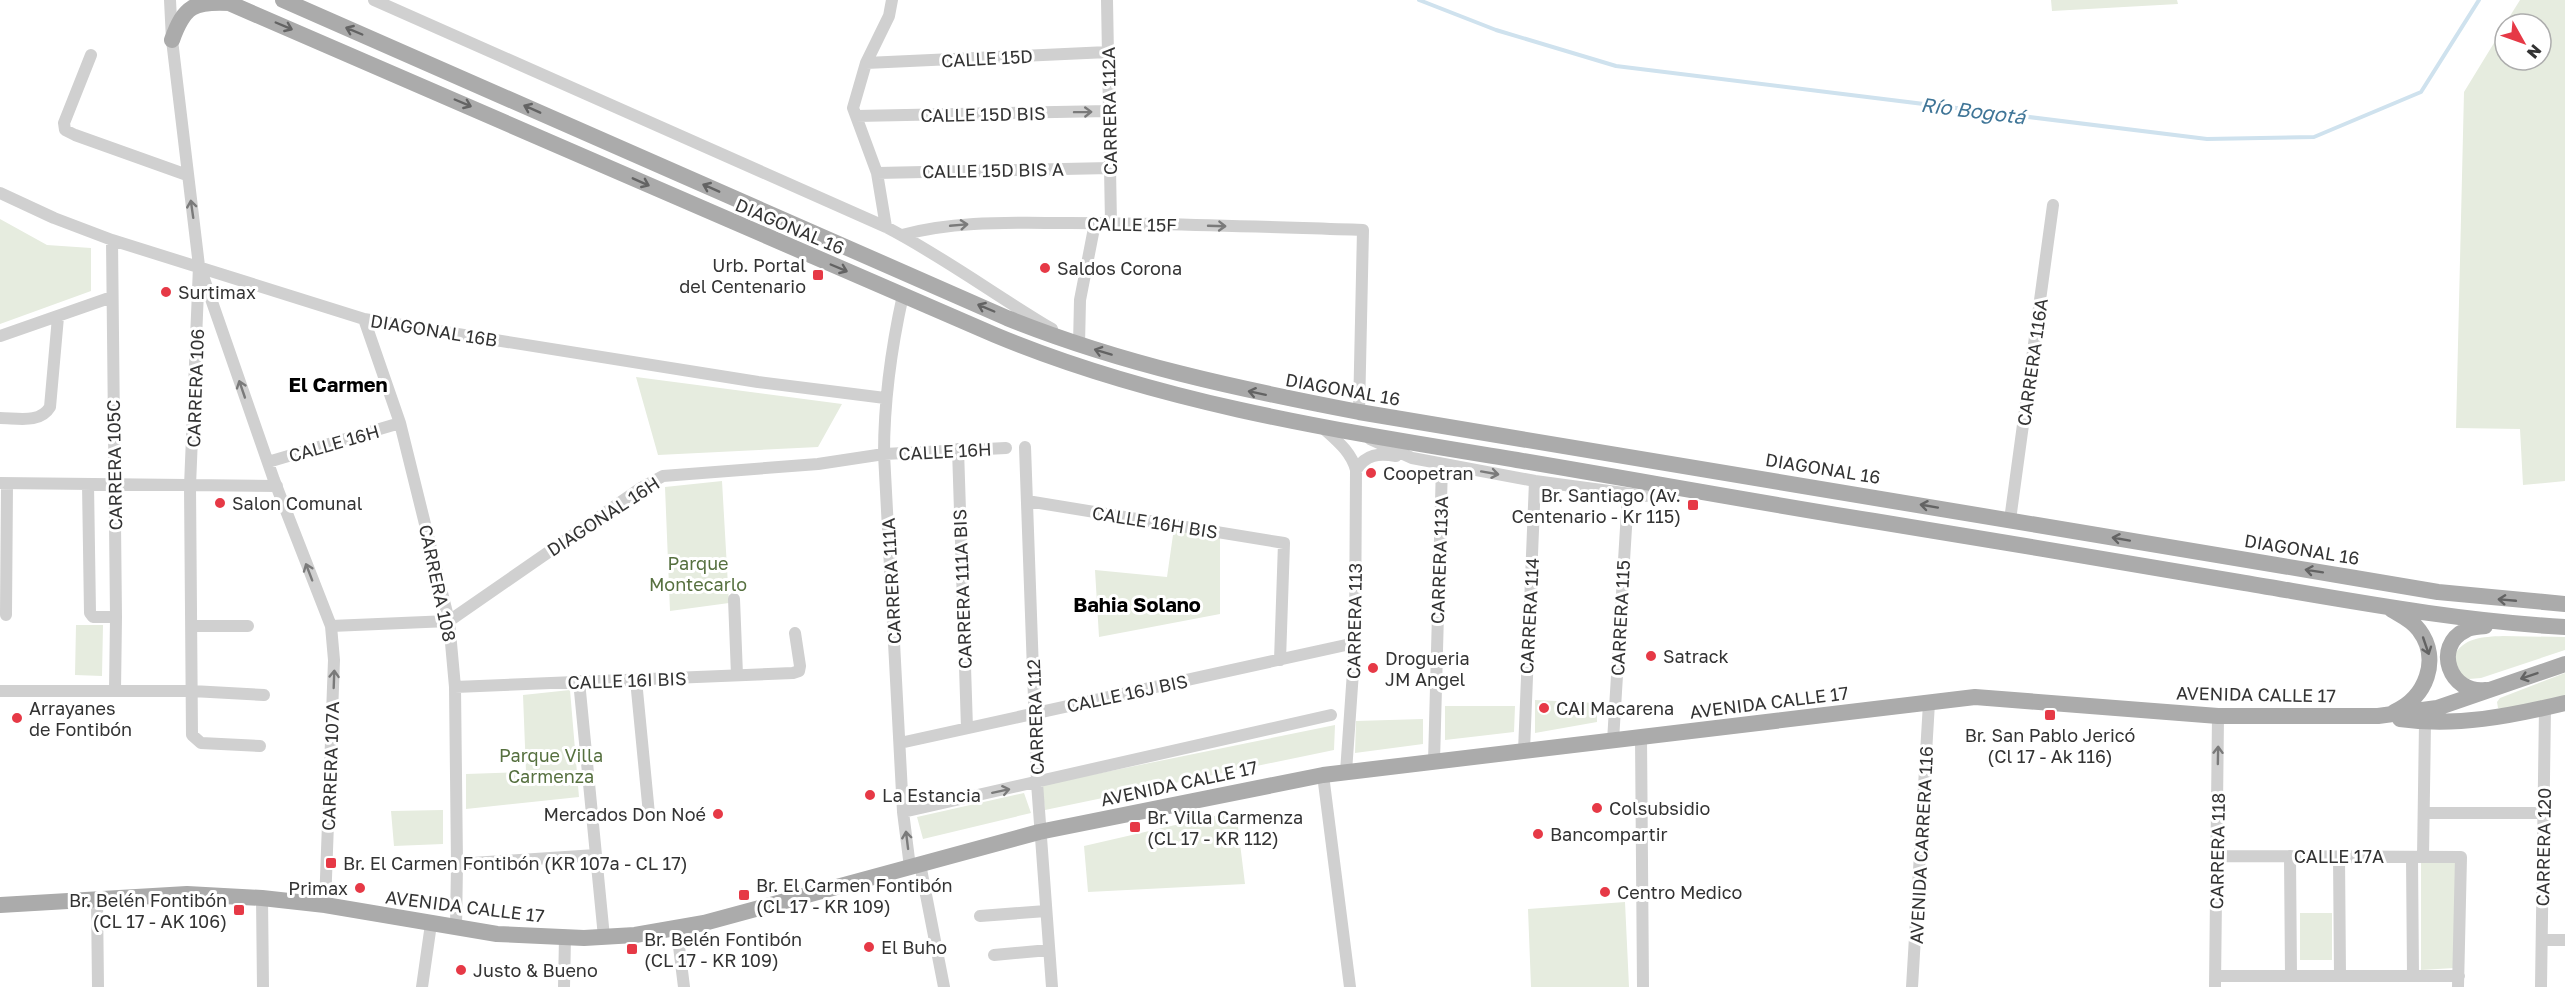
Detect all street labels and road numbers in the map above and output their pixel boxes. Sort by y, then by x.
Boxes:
street label: CALLE 15D [941,45,1033,71]
street label: CARRERA 112A [1097,47,1121,175]
street label: CALLE 15D BIS [920,102,1046,126]
street label: CALLE 15D BIS A [922,158,1064,182]
street label: DIAGONAL 16 [732,193,848,259]
street label: CALLE 15F [1087,212,1177,236]
street label: CARRERA 116A [2012,297,2052,427]
street label: DIAGONAL 16B [369,309,499,351]
street label: CARRERA 106 [182,328,208,448]
street label: DIAGONAL 16 [1284,368,1402,410]
street label: CARRERA 105C [102,399,126,531]
street label: CALLE 16H [286,420,382,466]
street label: CALLE 16H [898,438,992,464]
street label: DIAGONAL 16 [1764,448,1882,488]
street label: DIAGONAL 16H [543,471,663,561]
street label: CARRERA 113A [1426,496,1452,624]
street label: CALLE 16H BIS [1091,501,1219,543]
street label: CARRERA 111A BIS [948,509,976,669]
street label: CARRERA 111A [877,517,905,645]
street label: CARRERA 108 [415,522,461,644]
street label: DIAGONAL 16 [2243,529,2361,569]
street label: CARRERA 114 [1515,557,1543,675]
street label: CARRERA 115 [1606,559,1634,677]
street label: CARRERA 113 [1342,563,1366,679]
street label: CARRERA 112 [1022,659,1048,775]
street label: CALLE 16I BIS [567,667,687,693]
street label: CALLE 16J BIS [1064,669,1190,717]
street label: AVENIDA CALLE 17 [1688,681,1850,723]
street label: AVENIDA CALLE 17 [2176,682,2336,706]
street label: CARRERA 107A [317,701,343,831]
street label: AVENIDA CARRERA 116 [1905,745,1937,945]
street label: AVENIDA CALLE 17 [1099,756,1259,810]
street label: CARRERA 120 [2531,788,2555,906]
street label: CARRERA 118 [2205,792,2229,910]
street label: CALLE 17A [2294,845,2384,867]
street label: AVENIDA CALLE 17 [384,885,546,927]

